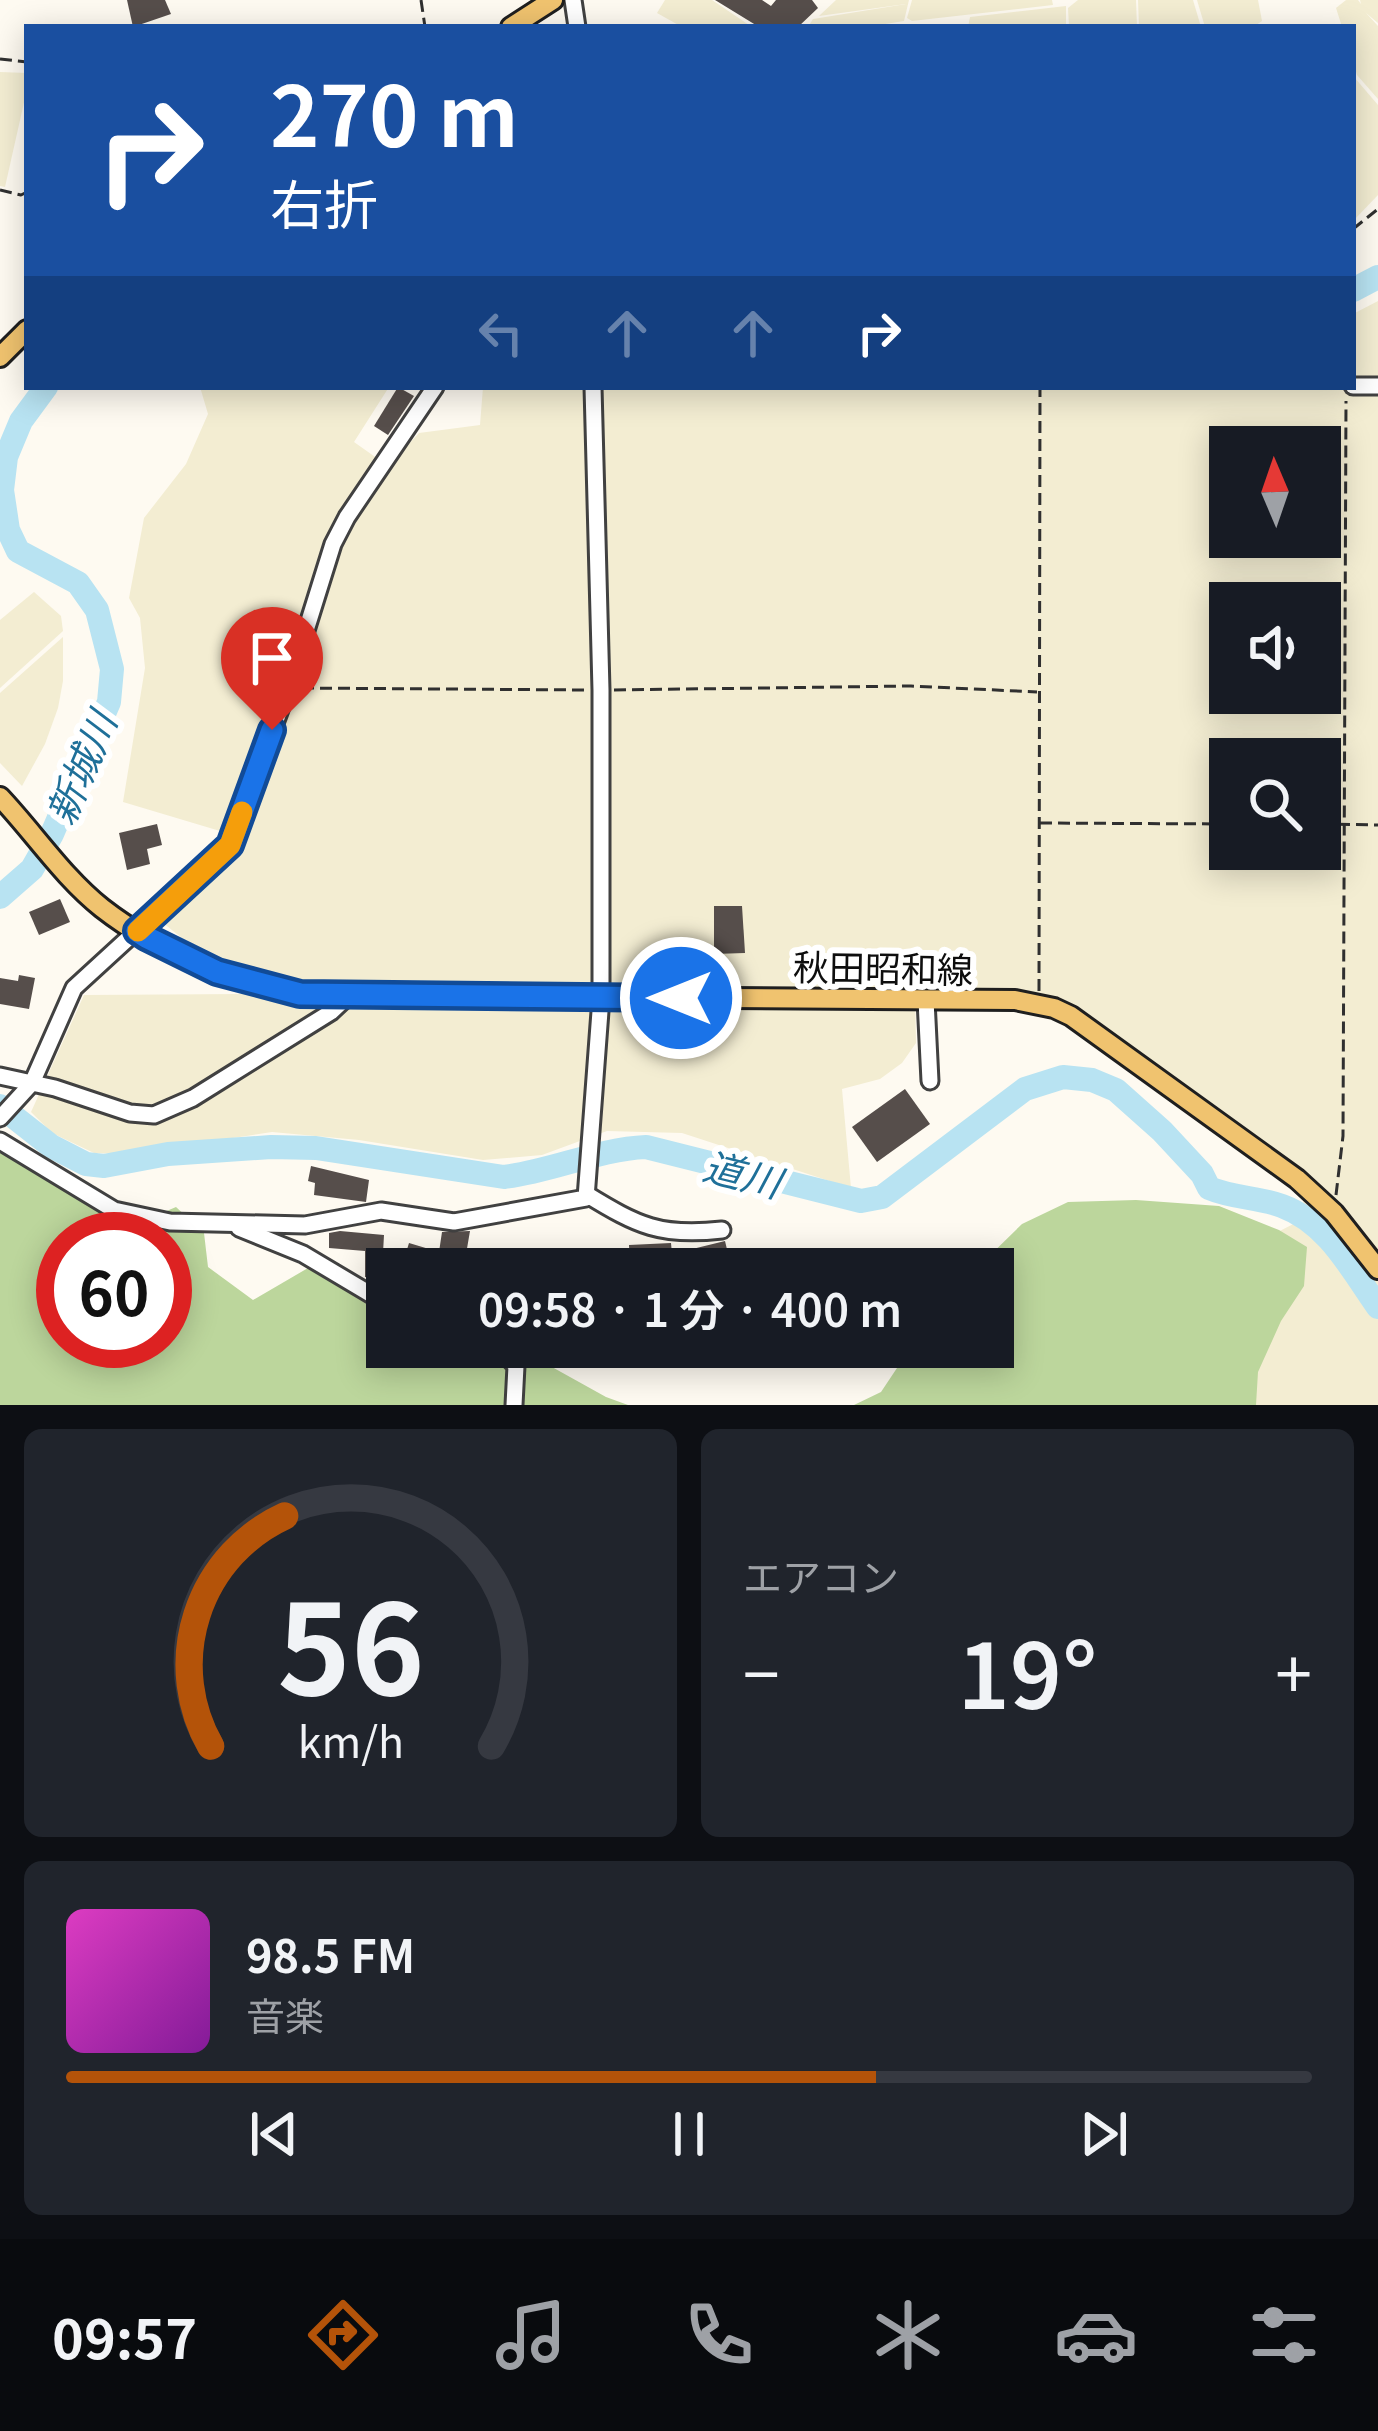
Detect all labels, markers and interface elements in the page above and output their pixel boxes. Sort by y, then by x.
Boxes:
text: 270 m [270,50,519,171]
icon: right [72,72,228,228]
text: 右折 [270,162,378,241]
icon: left [468,300,534,366]
icon: ahead [594,300,660,366]
icon: ahead [720,300,786,366]
icon: right [846,300,912,366]
north arrow [1209,426,1341,558]
map controls [1209,426,1341,870]
button: sound [1209,582,1341,714]
pin [221,607,323,730]
icon: arrive [239,625,305,691]
water label: 新城川 [30,699,129,832]
button: search [1209,738,1341,870]
position arrow [618,935,744,1061]
street label: 秋田昭和線 [793,938,973,994]
water label: 道川 [698,1135,791,1210]
speed limit sign: 60 [36,1212,192,1368]
text: 09:58 · 1 分 · 400 m [478,1275,902,1340]
text: エアコン [743,1547,899,1603]
text: 56 [277,1550,424,1731]
text: 19° [958,1605,1097,1735]
text: − [743,1622,780,1718]
text: + [1275,1622,1312,1718]
text: km/h [297,1708,404,1770]
text: 98.5 FM [246,1921,415,1986]
text: 音楽 [246,1986,324,2042]
icon: previous [241,2101,307,2167]
icon: pause [656,2101,722,2167]
icon: next [1071,2101,1137,2167]
icon: directions [301,2293,385,2377]
icon: music [489,2293,573,2377]
icon: phone [677,2293,761,2377]
icon: climate [866,2293,950,2377]
icon: car [1054,2293,1138,2377]
icon: filters [1242,2293,1326,2377]
text: 09:57 [52,2296,197,2375]

